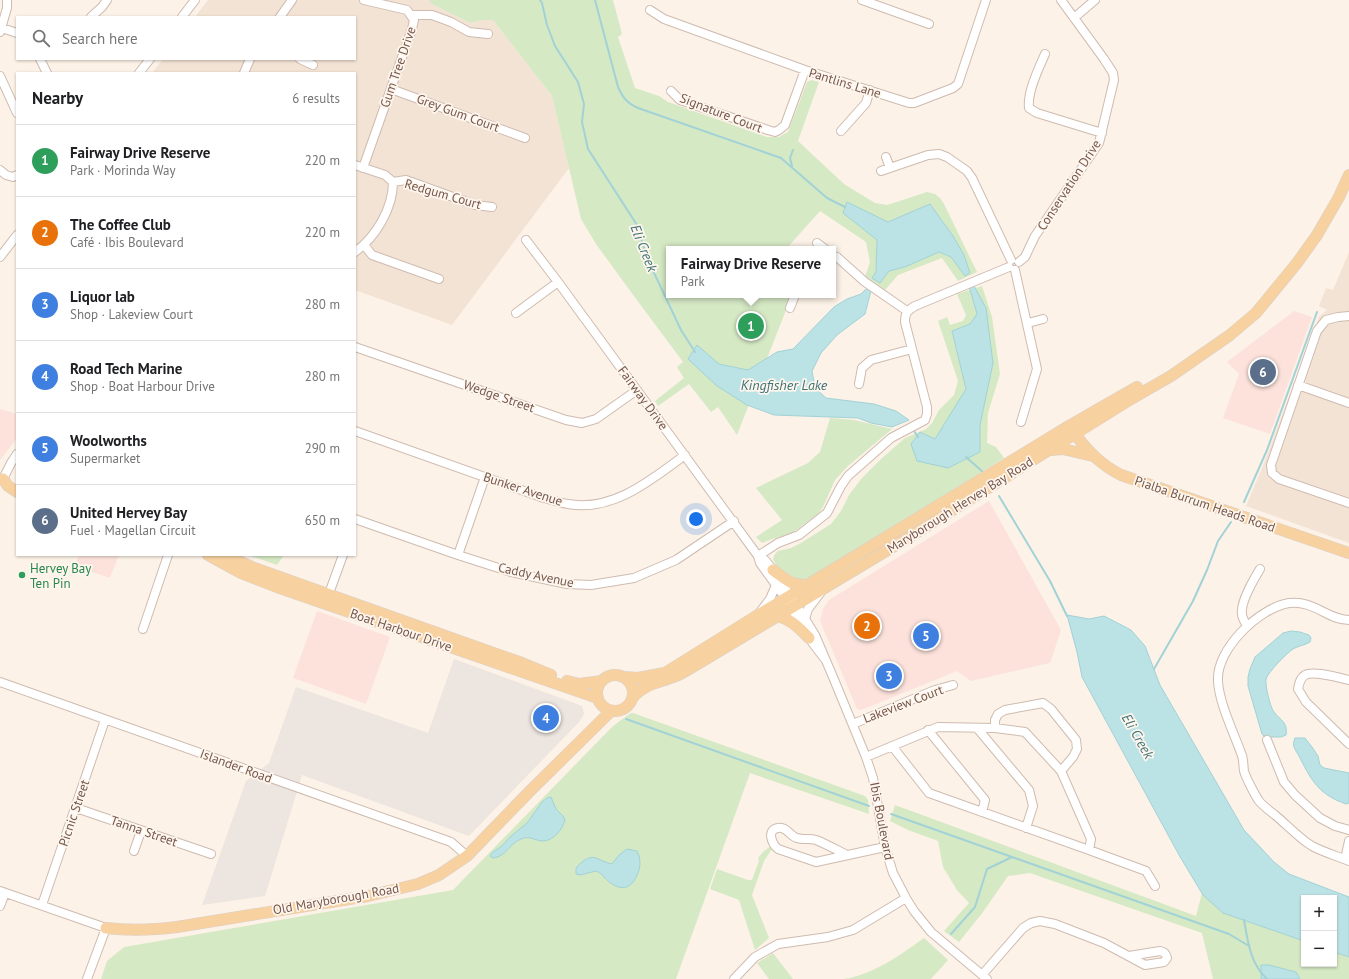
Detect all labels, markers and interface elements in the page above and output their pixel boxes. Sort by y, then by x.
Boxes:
search box [16,16,356,60]
street label: Gum Tree Drive [376,24,420,110]
icon: search [30,27,52,49]
text: Search here [62,29,138,48]
street label: Pantlins Lane [807,64,883,102]
text: Nearby [32,87,83,109]
street label: Signature Court [677,89,765,137]
text: 6 results [292,90,340,107]
street label: Grey Gum Court [414,90,502,136]
street label: Conservation Drive [1033,136,1105,234]
text: Fairway Drive Reserve [70,143,210,162]
text: 1 [41,152,49,169]
text: 220 m [305,152,340,169]
text: Park · Morinda Way [70,162,176,179]
street label: Redgum Court [403,175,484,213]
text: The Coffee Club [70,215,171,234]
water label: Eli Creek [626,222,662,275]
text: 2 [41,224,49,241]
text: 220 m [305,224,340,241]
text: Café · Ibis Boulevard [70,234,184,251]
popup [666,246,836,298]
text: Fairway Drive Reserve [681,254,821,273]
text: Park [681,273,705,290]
text: Liquor lab [70,287,135,306]
text: 3 [41,296,49,313]
text: 280 m [305,296,340,313]
text: Shop · Lakeview Court [70,306,193,323]
pin: 1 [738,311,764,341]
pin: 6 [1250,357,1276,387]
text: Road Tech Marine [70,359,182,378]
street label: Fairway Drive [614,363,672,433]
text: 4 [41,368,49,385]
text: 280 m [305,368,340,385]
street label: Wedge Street [461,376,537,416]
water label: Kingfisher Lake [741,376,828,394]
text: Shop · Boat Harbour Drive [70,378,215,395]
text: Woolworths [70,431,147,450]
text: 5 [41,440,49,457]
text: 290 m [305,440,340,457]
text: Supermarket [70,450,140,467]
street label: Maryborough Hervey Bay Road [884,453,1036,557]
street label: Bunker Avenue [481,468,565,510]
street label: Pialba Burrum Heads Road [1132,472,1278,536]
text: United Hervey Bay [70,503,187,522]
your location [686,509,706,529]
text: 6 [41,512,49,529]
text: 650 m [305,512,340,529]
text: Fuel · Magellan Circuit [70,522,196,539]
street label: Caddy Avenue [497,559,575,591]
place label: Hervey Bay Ten Pin [30,560,91,592]
marker: Hervey Bay Ten Pin [17,570,27,580]
street label: Boat Harbour Drive [348,605,454,655]
pin: 2 [854,611,880,641]
pin: 5 [913,621,939,651]
pin: 3 [876,661,902,691]
street label: Lakeview Court [861,681,946,727]
pin: 4 [533,703,559,733]
water label: Eli Creek [1118,710,1158,762]
street label: Islander Road [198,745,274,787]
street label: Picnic Street [55,777,94,849]
street label: Ibis Boulevard [866,781,898,861]
street label: Tanna Street [108,812,180,851]
street label: Old Maryborough Road [272,880,400,918]
map controls [1301,895,1337,967]
button: + [1301,895,1337,931]
button: − [1301,931,1337,967]

